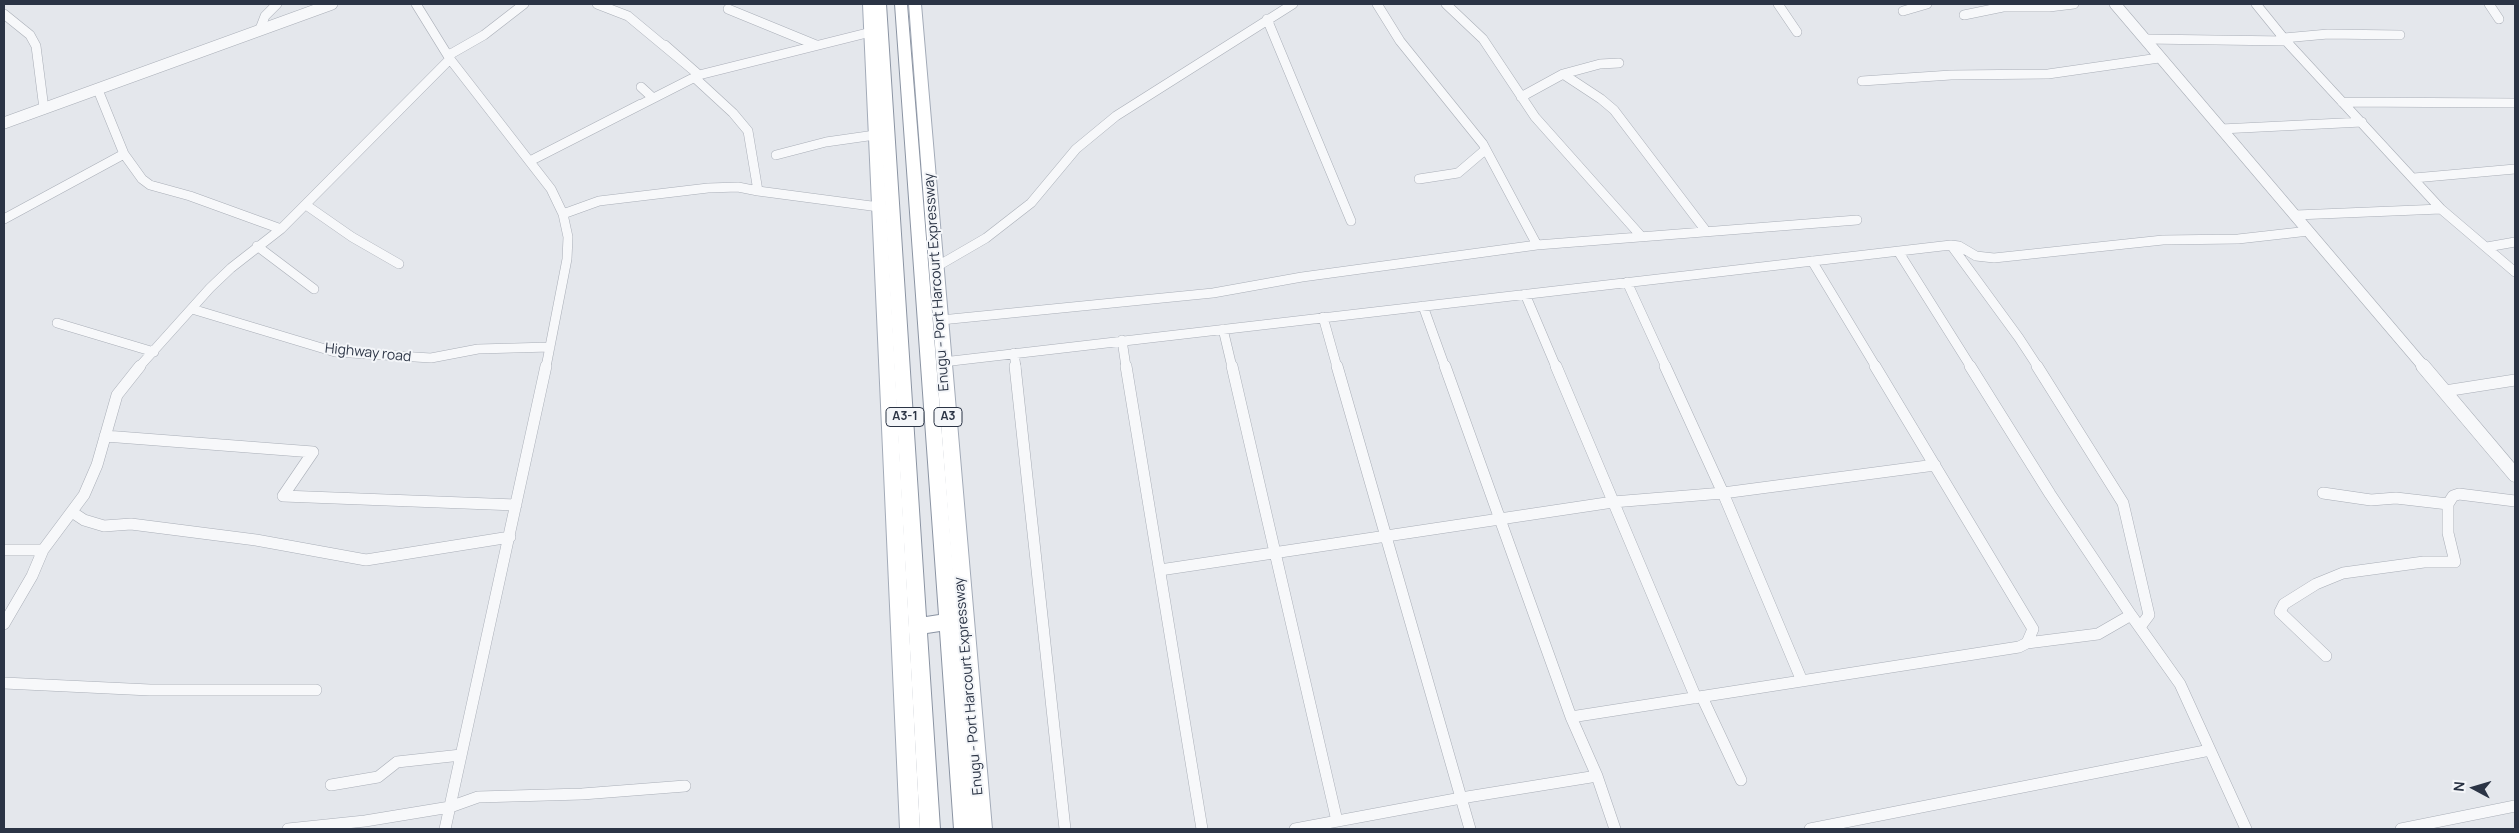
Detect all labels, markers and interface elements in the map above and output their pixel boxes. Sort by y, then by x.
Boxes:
street label: Enugu - Port Harcourt Expressway [921,172,953,392]
street label: Highway road [324,340,412,366]
road number: A3-1 [886,408,924,427]
road number: A3 [934,408,962,427]
street label: Enugu - Port Harcourt Expressway [951,576,987,796]
north arrow [2449,763,2499,813]
text: N [2449,780,2469,792]

